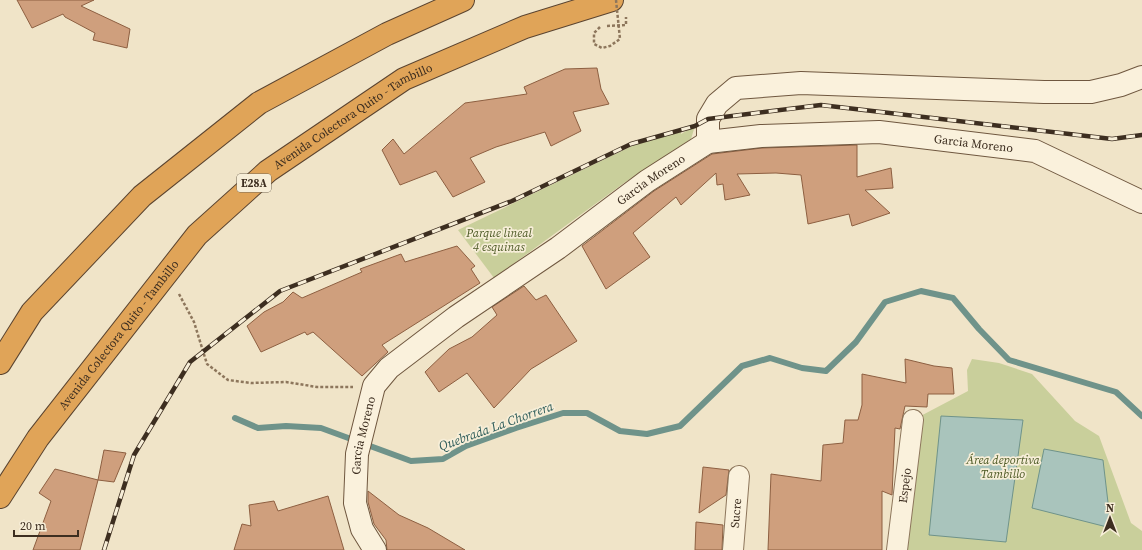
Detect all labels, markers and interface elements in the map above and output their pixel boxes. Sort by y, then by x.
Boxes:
street label: Avenida Colectora Quito - Tambillo [270,60,435,173]
street label: Garcia Moreno [933,131,1014,156]
street label: Garcia Moreno [614,150,689,209]
road number: E28A [237,174,271,192]
park label: Parque lineal 4 esquinas [465,225,532,255]
street label: Avenida Colectora Quito - Tambillo [55,256,183,413]
street label: Garcia Moreno [348,394,379,475]
water label: Quebrada La Chorrera [436,397,556,455]
park label: Área deportiva Tambillo [965,452,1041,482]
street label: Espejo [895,467,915,504]
street label: Sucre [727,498,745,529]
north arrow [1090,498,1130,538]
text: N [1106,501,1114,516]
scale bar [14,512,78,538]
text: 20 m [20,518,46,534]

